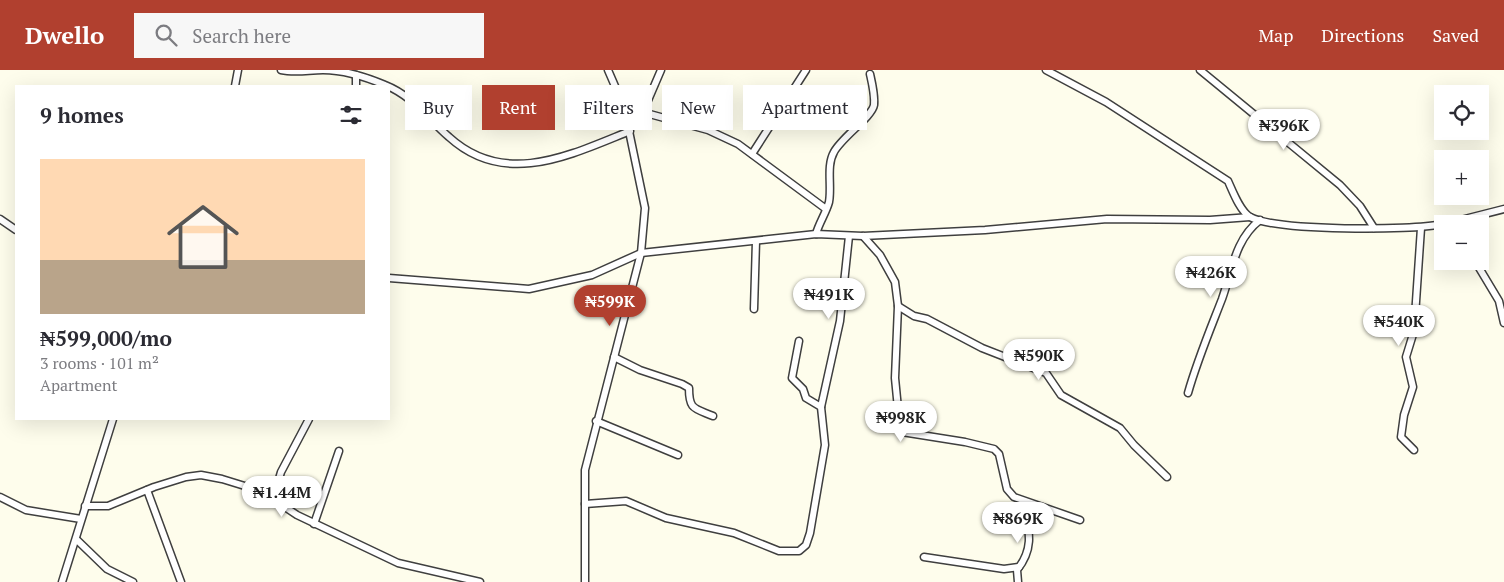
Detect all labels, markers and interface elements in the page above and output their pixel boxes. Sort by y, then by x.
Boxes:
search box [134,13,484,58]
text: Dwello [25,19,104,51]
icon: search [152,21,180,49]
text: Search here [192,23,291,48]
text: Map [1258,23,1293,47]
text: Directions [1321,23,1404,47]
text: Saved [1432,23,1479,47]
chip: Buy [405,85,472,130]
chip: Rent [482,85,555,130]
chip: Filters [565,85,652,130]
chip: New [662,85,733,130]
chip: Apartment [743,85,867,130]
map controls [1434,85,1489,270]
button: locate [1434,85,1489,140]
text: 9 homes [40,101,124,129]
icon: filters [337,101,365,129]
pin: ₦396K [1249,108,1319,151]
text: ₦396K [1259,114,1309,136]
button: + [1434,150,1489,205]
icon: home [158,192,248,282]
button: − [1434,215,1489,270]
pin: ₦426K [1176,256,1246,298]
text: ₦426K [1186,261,1236,283]
pin: ₦491K [794,278,864,320]
text: ₦491K [804,283,854,305]
pin: ₦599K [575,284,645,327]
text: ₦599K [585,290,635,312]
pin: ₦540K [1364,304,1434,347]
text: ₦540K [1374,310,1424,332]
text: ₦599,000/mo [40,324,172,352]
pin: ₦590K [1004,338,1074,381]
text: ₦590K [1014,344,1064,366]
text: 3 rooms · 101 m² [40,352,159,374]
text: Apartment [40,374,117,396]
pin: ₦998K [866,400,936,443]
text: ₦998K [876,406,926,428]
pin: ₦1.44M [241,476,323,518]
text: ₦1.44M [253,481,311,503]
pin: ₦869K [983,502,1053,544]
text: ₦869K [993,507,1043,529]

